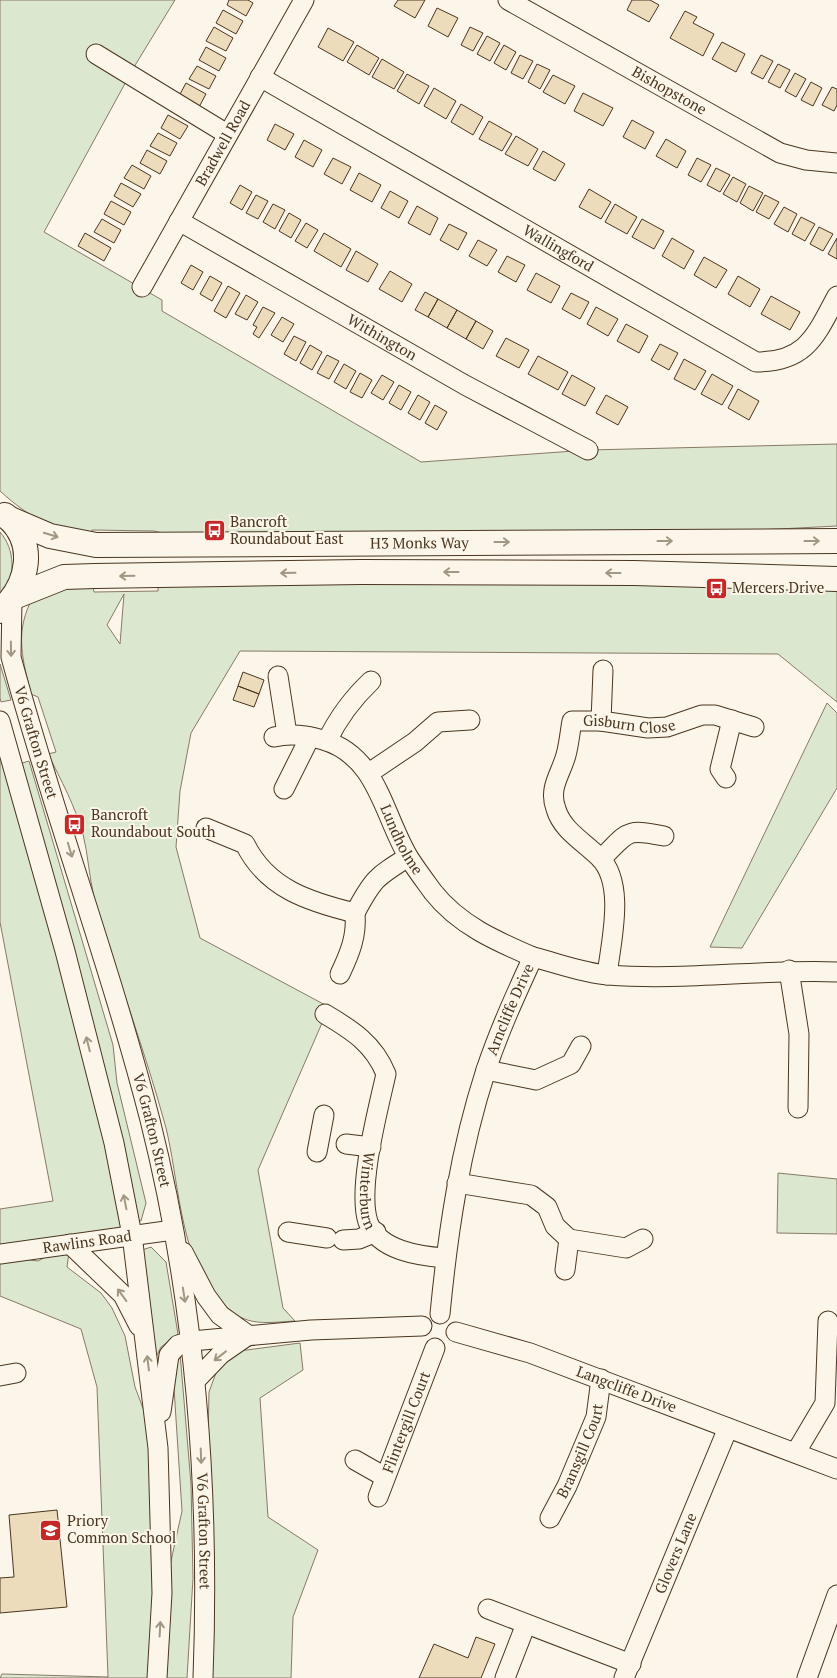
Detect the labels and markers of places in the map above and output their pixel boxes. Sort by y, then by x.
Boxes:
place label: Bancroft Roundabout East [230,511,344,548]
bus stop icon: Bancroft Roundabout East [202,519,226,543]
bus stop icon: Mercers Drive [704,576,728,600]
place label: Mercers Drive [732,577,824,597]
place label: Bancroft Roundabout South [91,804,216,841]
bus stop icon: Bancroft Roundabout South [63,812,87,836]
place label: Priory Common School [67,1510,176,1547]
school or university icon: Priory Common School [39,1518,63,1542]

